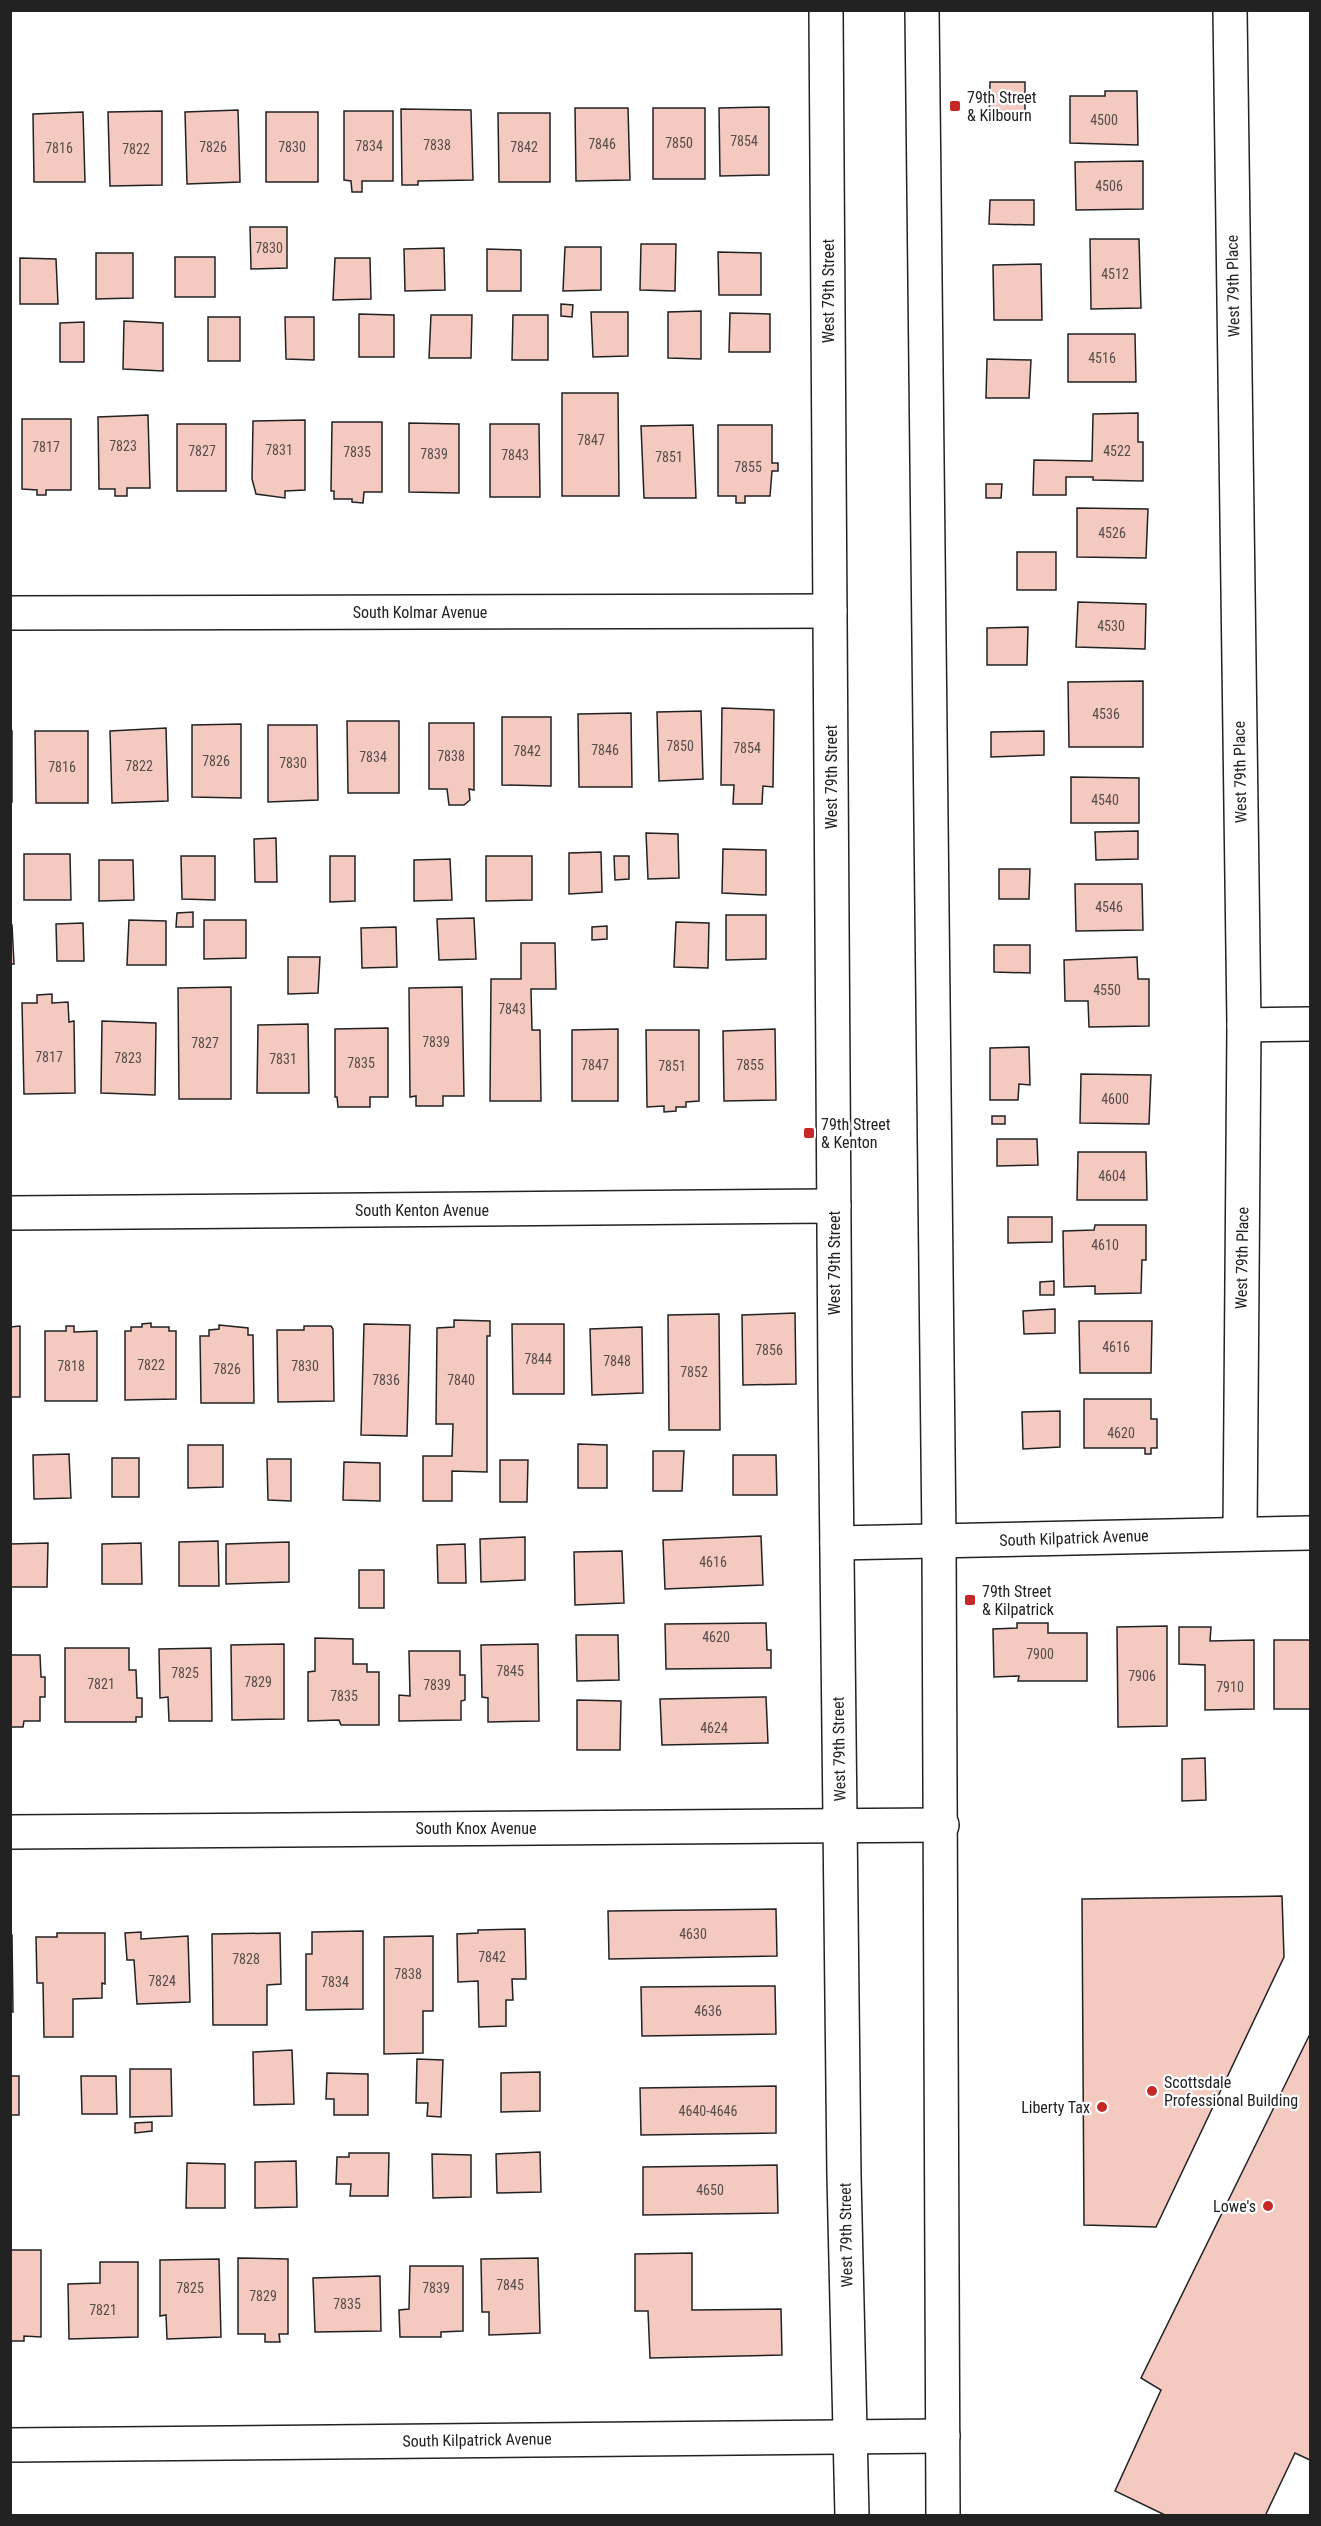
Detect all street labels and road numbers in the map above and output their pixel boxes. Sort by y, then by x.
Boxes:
street label: West 79th Place [1223,235,1243,337]
street label: West 79th Street [819,238,838,343]
street label: South Kolmar Avenue [353,603,487,622]
street label: West 79th Place [1230,721,1250,823]
street label: West 79th Street [822,724,841,829]
street label: South Kenton Avenue [355,1201,489,1220]
street label: West 79th Place [1232,1207,1252,1309]
street label: West 79th Street [825,1210,844,1315]
street label: South Kilpatrick Avenue [999,1526,1149,1550]
street label: West 79th Street [829,1696,849,1801]
street label: South Knox Avenue [415,1819,537,1838]
street label: West 79th Street [836,2182,856,2287]
street label: South Kilpatrick Avenue [402,2429,552,2451]

